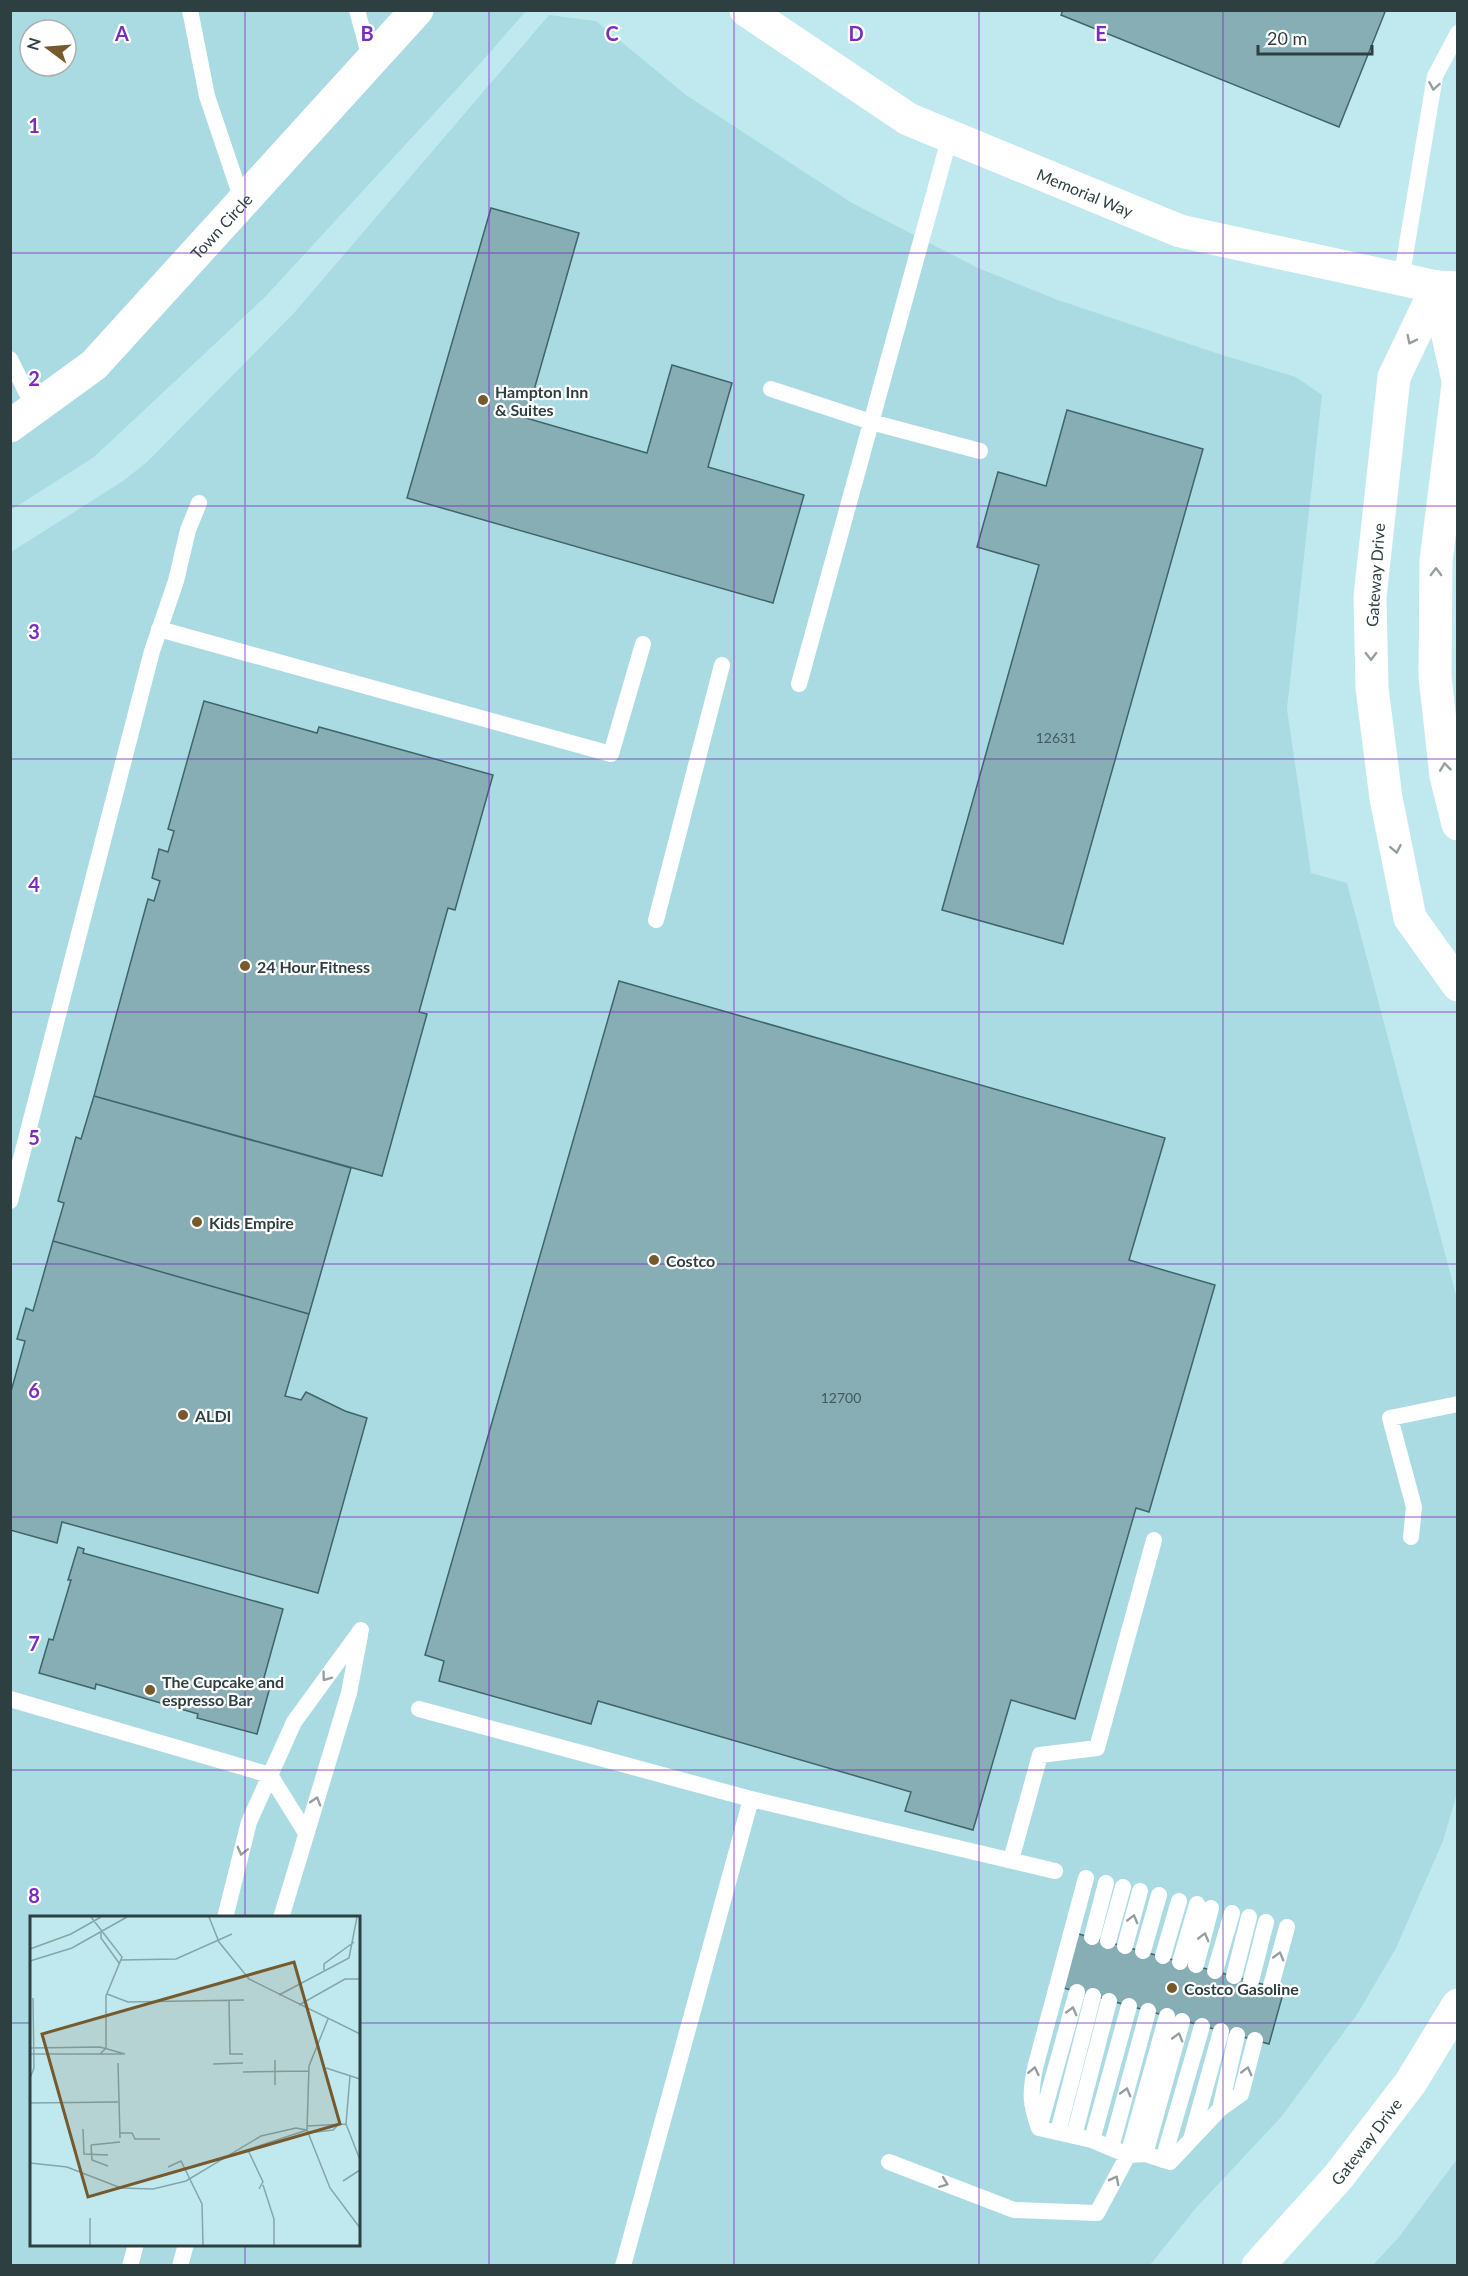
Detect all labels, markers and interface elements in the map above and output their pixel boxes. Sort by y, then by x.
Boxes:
north arrow [18,18,78,78]
scale bar [1258,18,1372,56]
text: A [114,21,129,45]
text: B [360,21,374,45]
text: C [605,21,619,45]
text: D [848,21,864,45]
text: E [1095,21,1107,45]
text: 20 m [1267,27,1307,49]
text: N [22,35,44,52]
one-way arrow [1428,81,1440,90]
text: 1 [28,113,40,137]
street label: Memorial Way [1034,164,1137,221]
street label: Town Circle [186,189,255,263]
one-way arrow [1407,334,1419,345]
text: 2 [28,366,40,390]
place label: Hampton Inn & Suites [495,382,588,419]
marker: Hampton Inn & Suites [476,393,490,407]
street label: Gateway Drive [1362,523,1388,627]
one-way arrow [1430,568,1442,577]
text: 3 [28,619,40,643]
one-way arrow [1365,651,1377,660]
house number: 12631 [1036,729,1076,746]
one-way arrow [1439,762,1452,771]
one-way arrow [1389,844,1402,854]
text: 4 [28,872,40,896]
place label: 24 Hour Fitness [257,957,370,976]
marker: 24 Hour Fitness [238,959,252,973]
text: 5 [28,1125,40,1149]
place label: Kids Empire [209,1213,294,1232]
marker: Kids Empire [190,1215,204,1229]
place label: Costco [666,1251,715,1270]
marker: Costco [647,1253,661,1267]
text: 6 [28,1378,40,1402]
house number: 12700 [821,1389,861,1406]
place label: ALDI [194,1406,231,1425]
marker: ALDI [176,1408,190,1422]
text: 7 [28,1631,40,1655]
one-way arrow [322,1671,333,1682]
place label: The Cupcake and espresso Bar [162,1672,284,1709]
marker: The Cupcake and espresso Bar [143,1683,157,1697]
one-way arrow [309,1796,321,1807]
one-way arrow [236,1846,249,1856]
text: 8 [28,1883,40,1907]
one-way arrow [1125,1914,1138,1924]
inset map [30,1916,360,2246]
one-way arrow [1196,1932,1209,1942]
one-way arrow [1272,1951,1284,1962]
place label: Costco Gasoline [1184,1979,1299,1998]
marker: Costco Gasoline [1165,1981,1179,1995]
one-way arrow [1065,2006,1077,2017]
one-way arrow [1171,2032,1183,2043]
one-way arrow [1027,2066,1040,2076]
one-way arrow [1240,2066,1252,2077]
one-way arrow [1119,2087,1131,2098]
street label: Gateway Drive [1327,2094,1405,2188]
one-way arrow [938,2176,949,2188]
one-way arrow [1107,2176,1119,2187]

